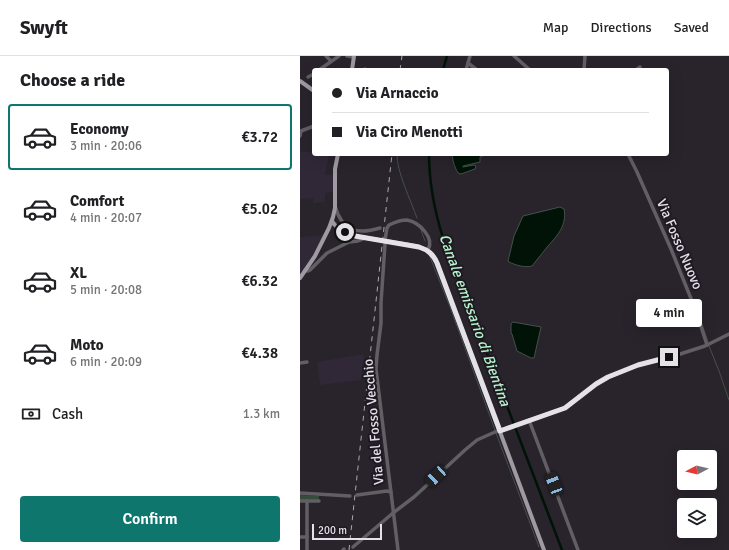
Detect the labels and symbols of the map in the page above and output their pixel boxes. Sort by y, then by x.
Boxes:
street label: Via Fosso Nuovo [653,196,706,292]
route start [336,223,354,241]
water label: Canale emissario di Bientina [435,231,515,409]
callout: 4 min [636,299,702,327]
route end [660,348,678,366]
street label: Via del Fosso Vecchio [360,358,387,486]
north arrow [677,450,717,490]
car [423,463,449,489]
car [544,471,564,497]
scale bar [312,522,382,541]

